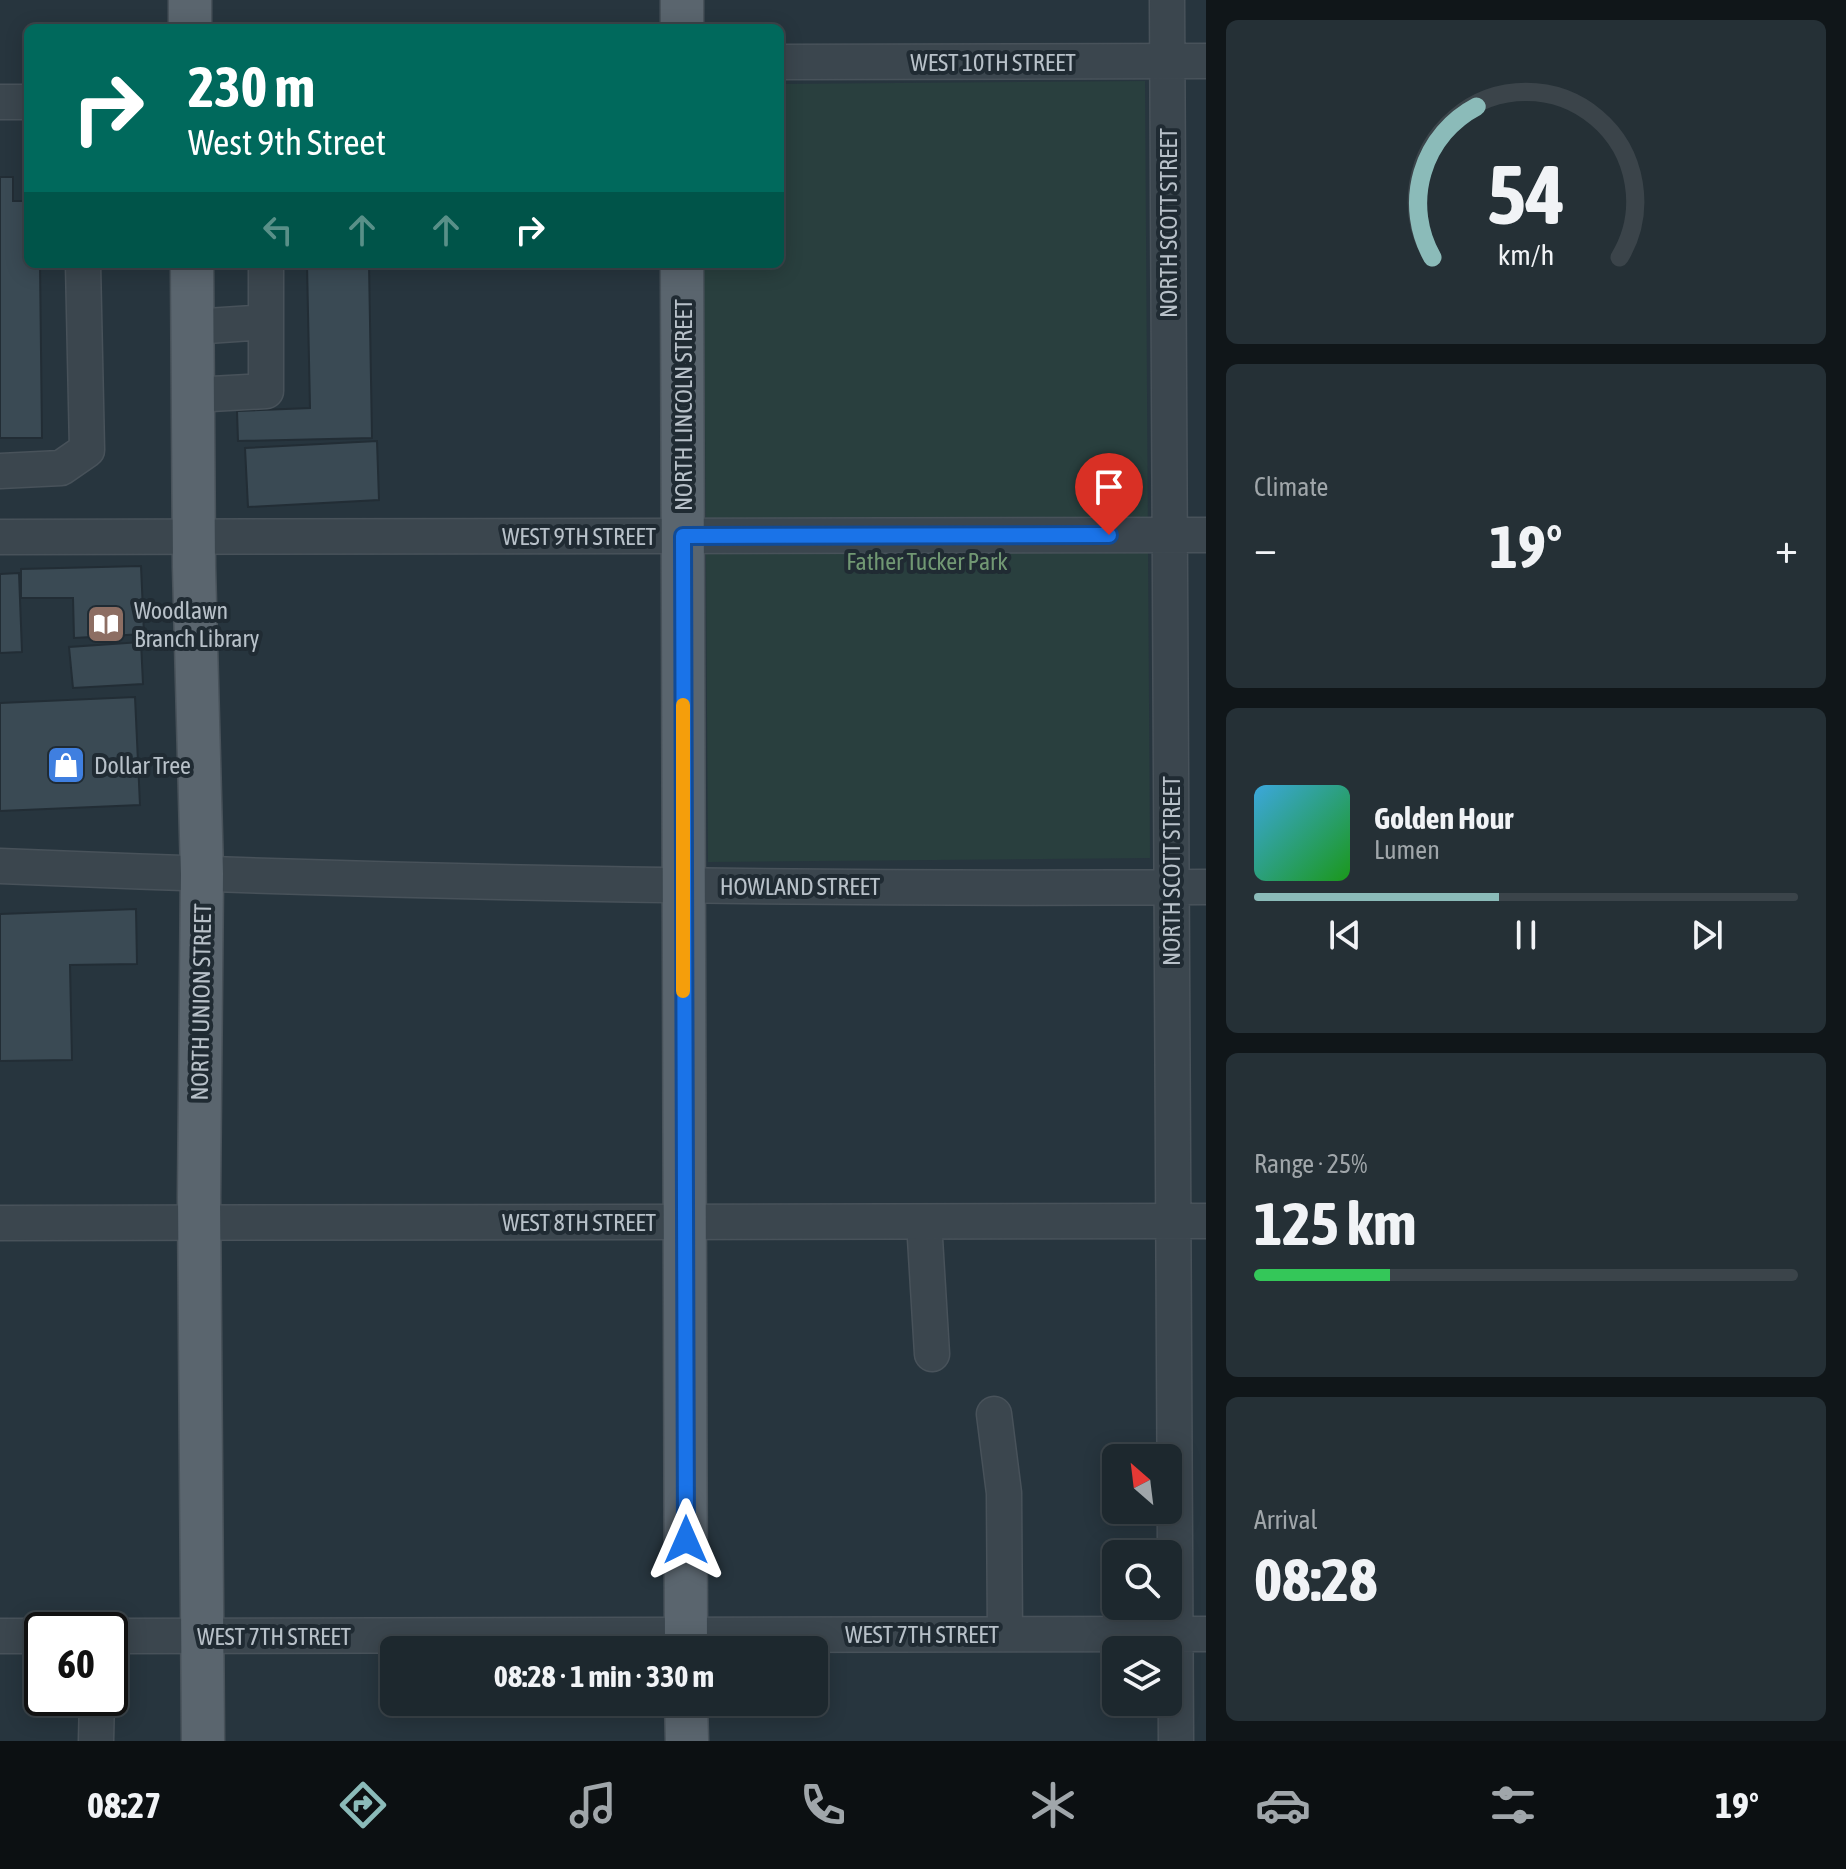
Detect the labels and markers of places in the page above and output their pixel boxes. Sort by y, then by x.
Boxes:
pin [1075,453,1143,535]
place label: Woodlawn Branch Library [134,597,260,652]
library icon: Woodlawn Branch Library [85,603,127,645]
shop icon: Dollar Tree [45,744,87,786]
place label: Dollar Tree [94,752,191,779]

